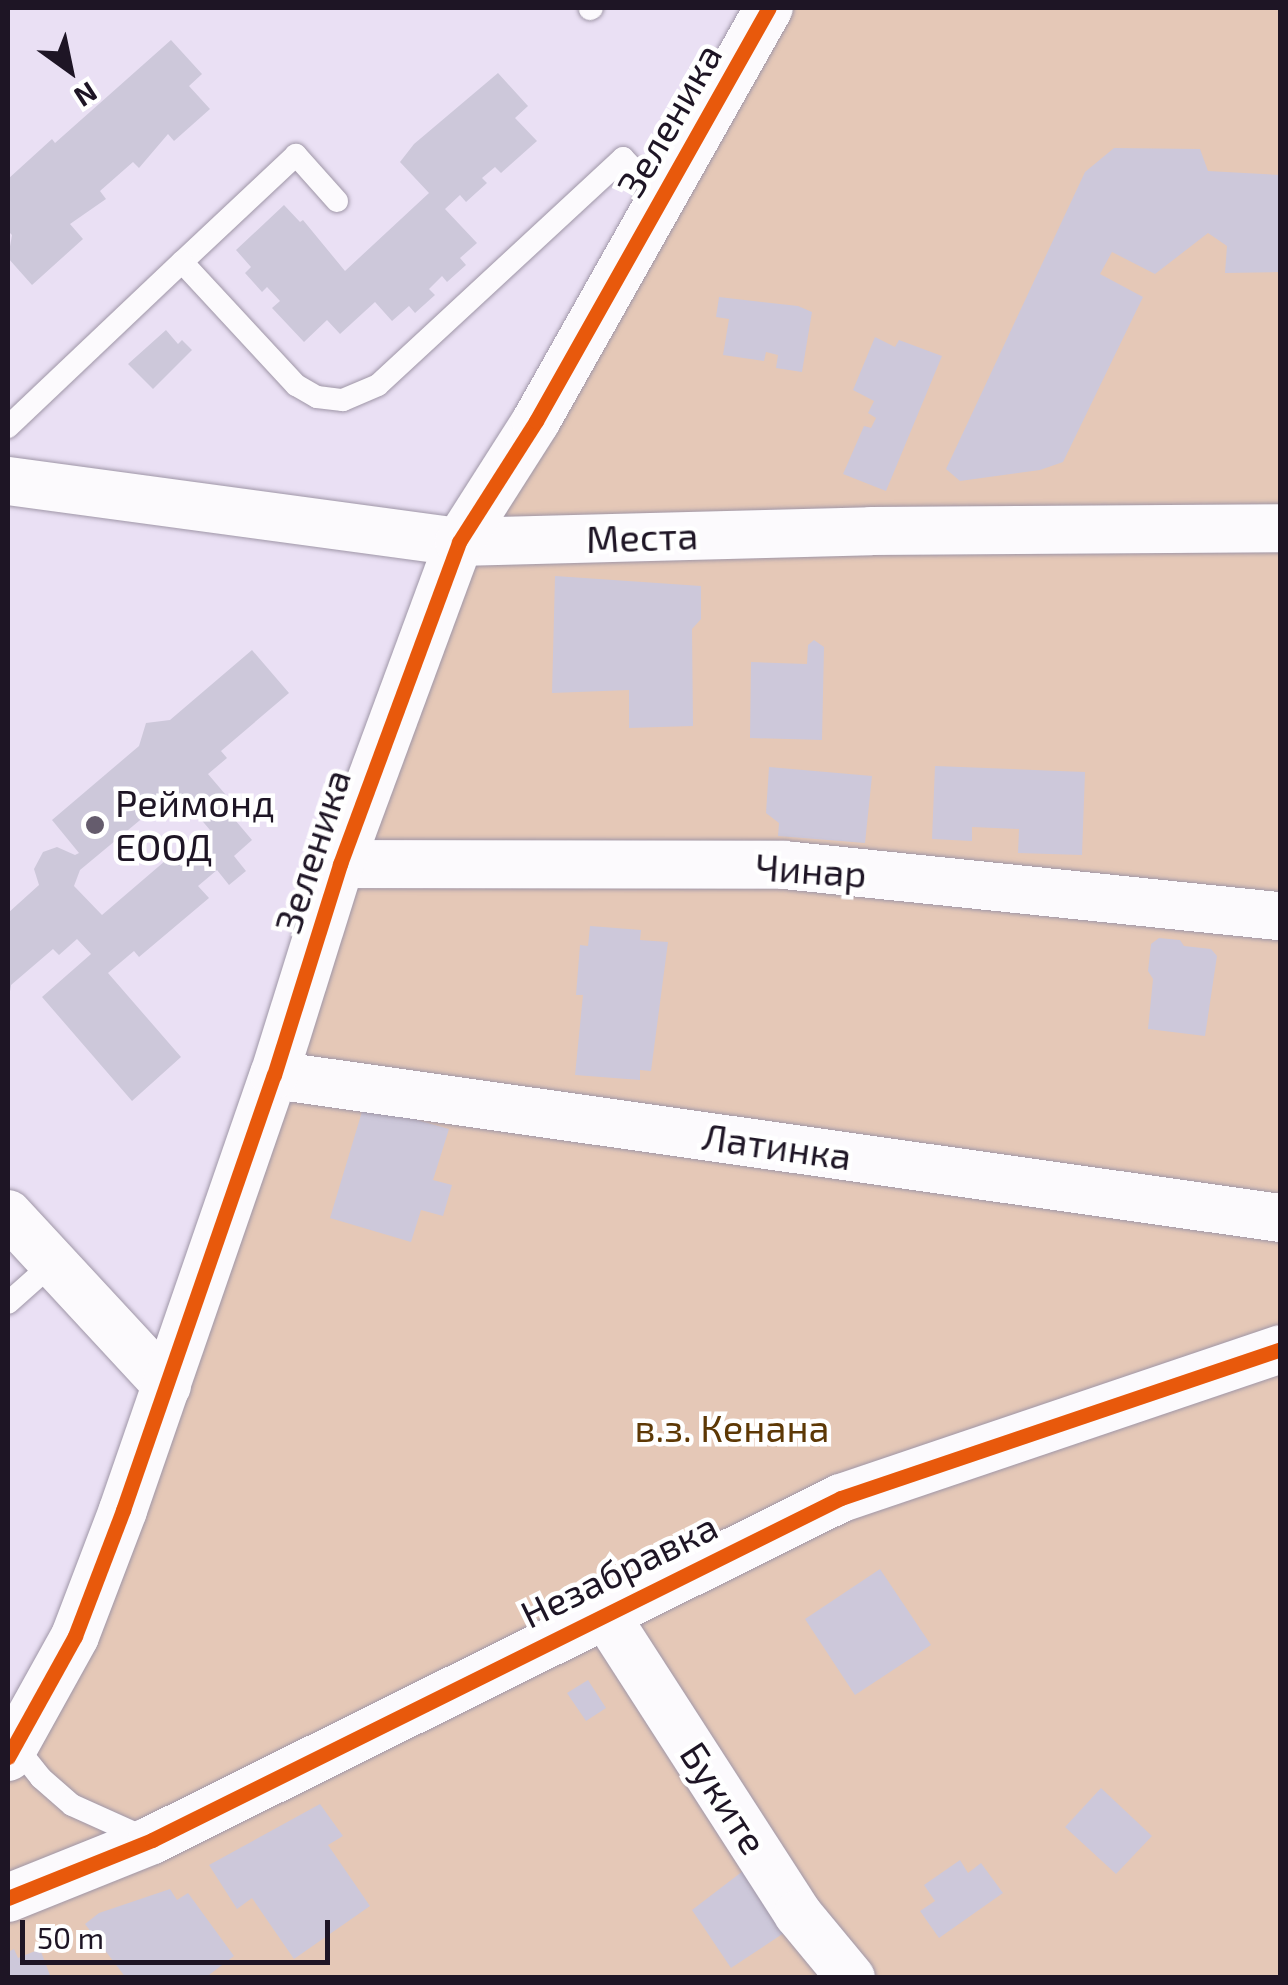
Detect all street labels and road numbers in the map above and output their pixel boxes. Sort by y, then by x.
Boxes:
street label: Зеленика [607,35,731,205]
street label: Места [585,512,699,562]
street label: Зеленика [264,764,360,938]
street label: Чинар [754,843,868,897]
street label: Латинка [700,1113,854,1179]
street label: Незабравка [513,1503,725,1637]
street label: Буките [671,1733,777,1863]

